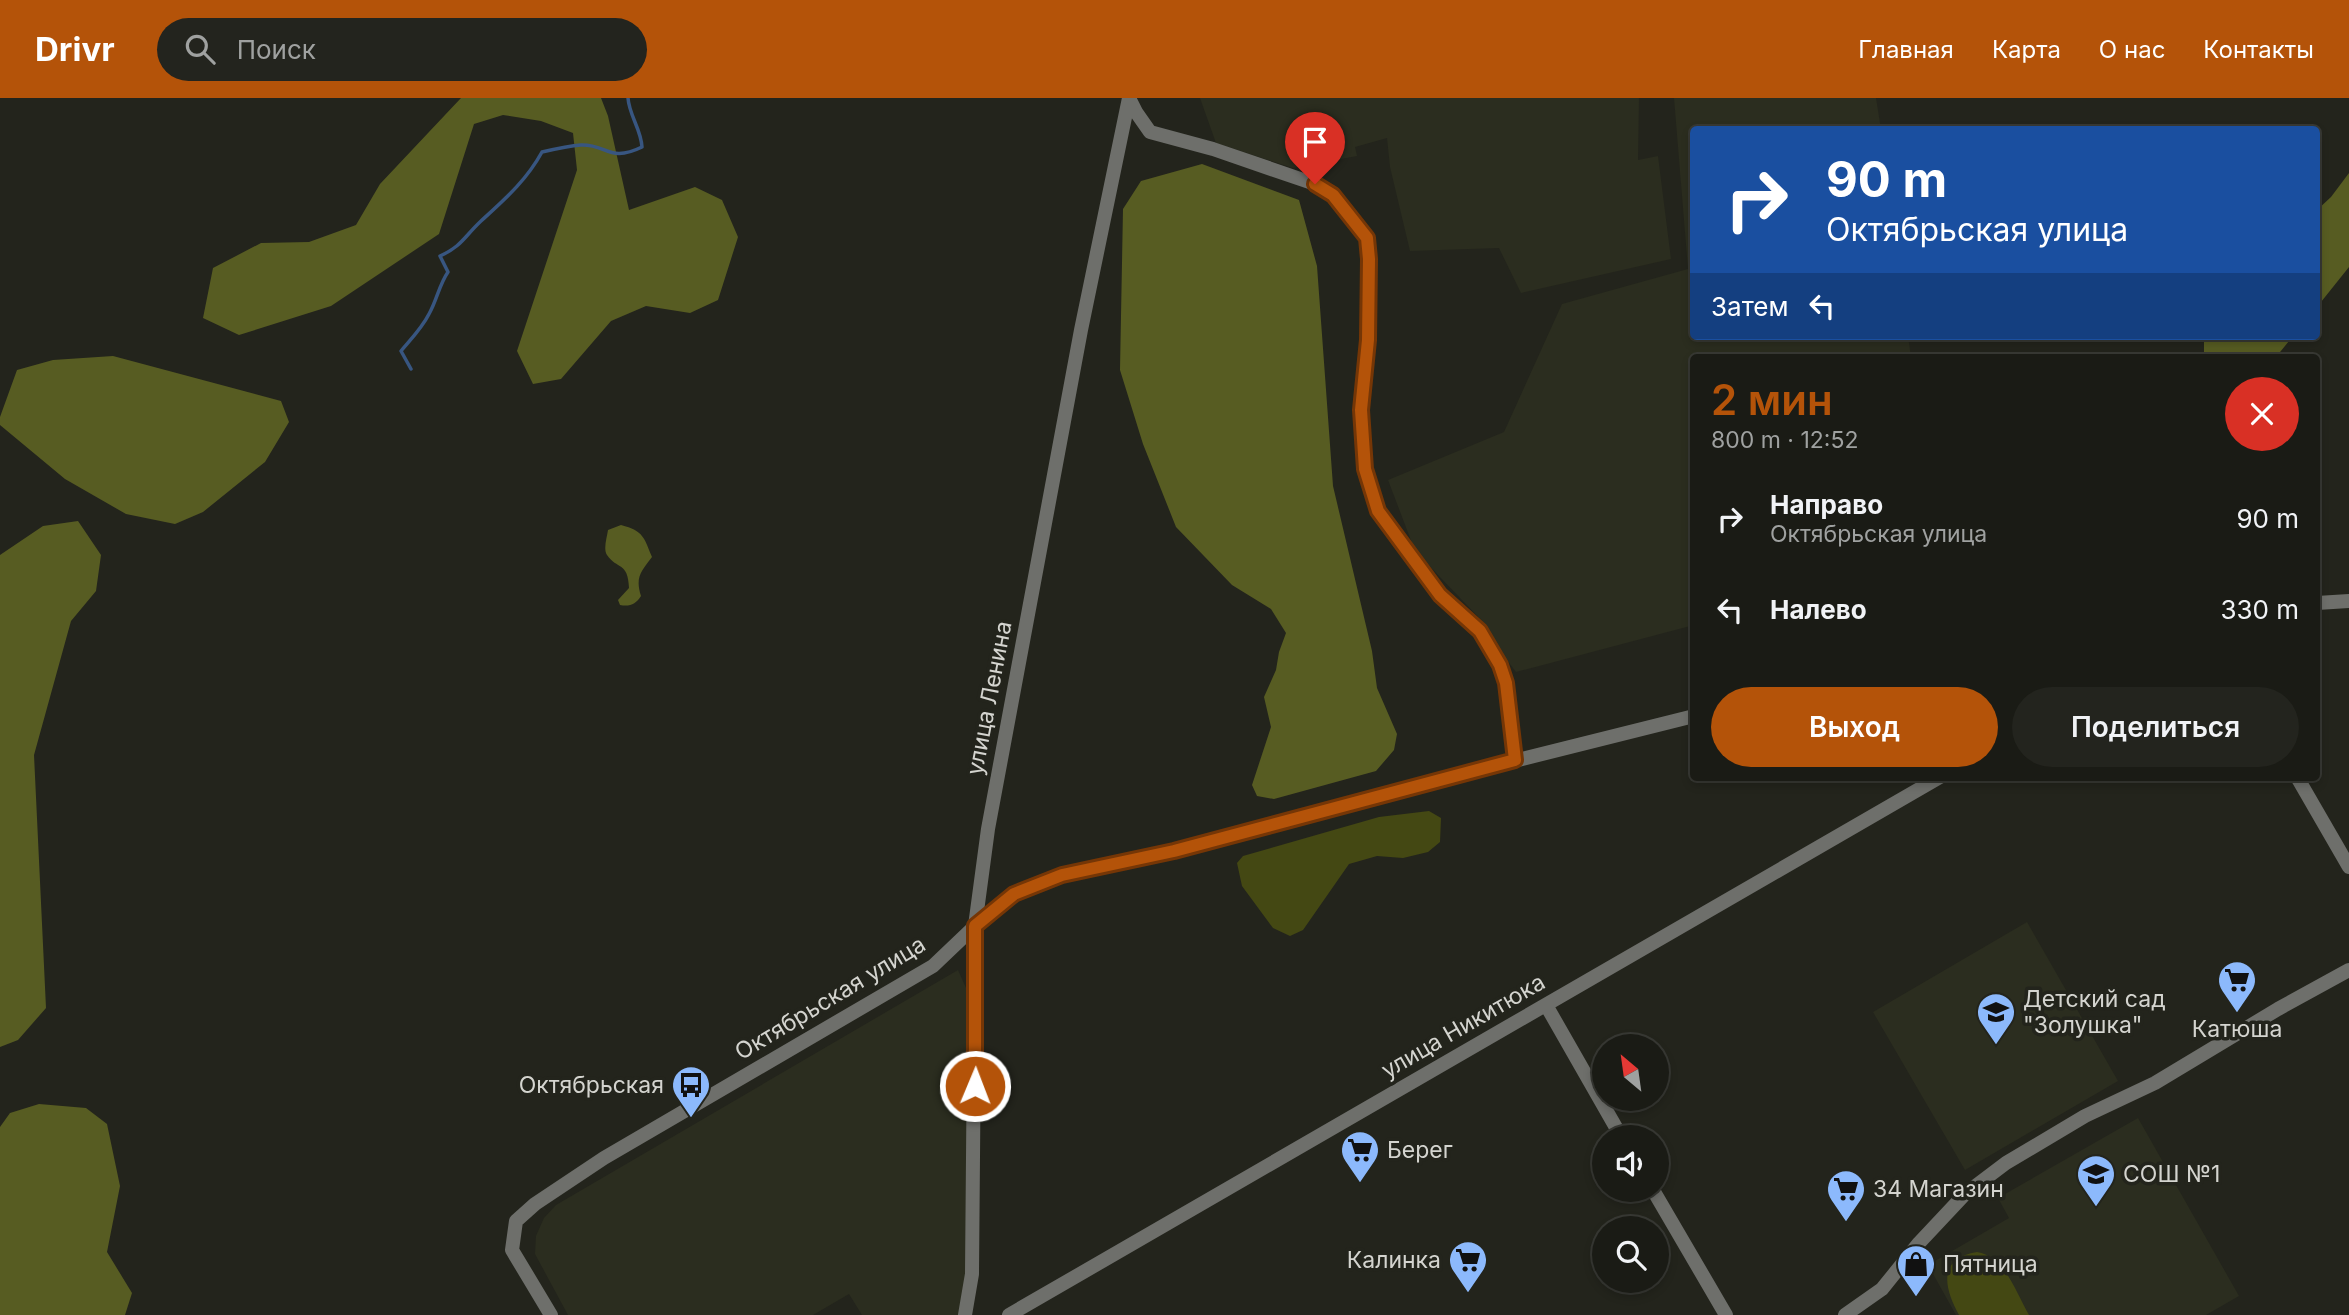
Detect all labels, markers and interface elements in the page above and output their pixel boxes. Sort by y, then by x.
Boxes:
search box [157,18,647,81]
text: Drivr [35,29,115,69]
icon: search [181,30,219,68]
text: Поиск [237,34,316,65]
text: Главная [1858,35,1954,64]
text: Карта [1992,35,2061,64]
text: О нас [2099,35,2165,64]
text: Контакты [2203,35,2314,64]
pin [1285,112,1345,184]
icon: arrive [1296,123,1334,161]
text: 90 m [1826,150,1947,209]
icon: right [1711,154,1802,245]
text: Октябрьская улица [1826,210,2128,249]
icon: left [1803,287,1841,325]
text: Затем [1711,291,1789,322]
text: 2 мин [1711,374,1833,425]
button: close [2225,377,2299,451]
text: 800 m · 12:52 [1711,426,1858,454]
text: Направо [1770,489,1883,520]
icon: right [1711,500,1749,538]
text: 90 m [2236,503,2299,534]
text: Октябрьская улица [1770,520,1987,548]
icon: left [1711,591,1749,629]
text: Налево [1770,594,1867,625]
text: 330 m [2220,594,2299,625]
street label: улица Ленина [960,619,1018,777]
button: Выход [1711,687,1998,767]
button: Поделиться [2012,687,2299,767]
street label: Октябрьская улица [730,930,930,1066]
supermarket icon: Катюша [2216,959,2258,1014]
street label: улица Никитюка [1376,968,1550,1084]
place label: Детский сад "Золушка" [2023,985,2166,1039]
school or university icon: Детский сад "Золушка" [1975,991,2017,1046]
place label: Катюша [2192,1015,2282,1043]
north arrow [1592,1034,1670,1111]
map controls [1592,1034,1669,1293]
position arrow [938,1049,1012,1123]
bus stop icon: Октябрьская [670,1064,712,1119]
place label: Октябрьская [519,1071,664,1099]
button: sound [1592,1125,1669,1202]
supermarket icon: Берег [1339,1129,1381,1184]
place label: Берег [1387,1136,1453,1164]
school or university icon: СОШ №1 [2075,1153,2117,1208]
place label: СОШ №1 [2123,1160,2220,1188]
supermarket icon: 34 Магазин [1825,1168,1867,1223]
place label: 34 Магазин [1873,1175,2004,1203]
button: search [1592,1216,1669,1293]
supermarket icon: Калинка [1447,1239,1489,1294]
shop icon: Пятница [1895,1243,1937,1298]
place label: Калинка [1347,1246,1441,1274]
place label: Пятница [1943,1250,2038,1278]

